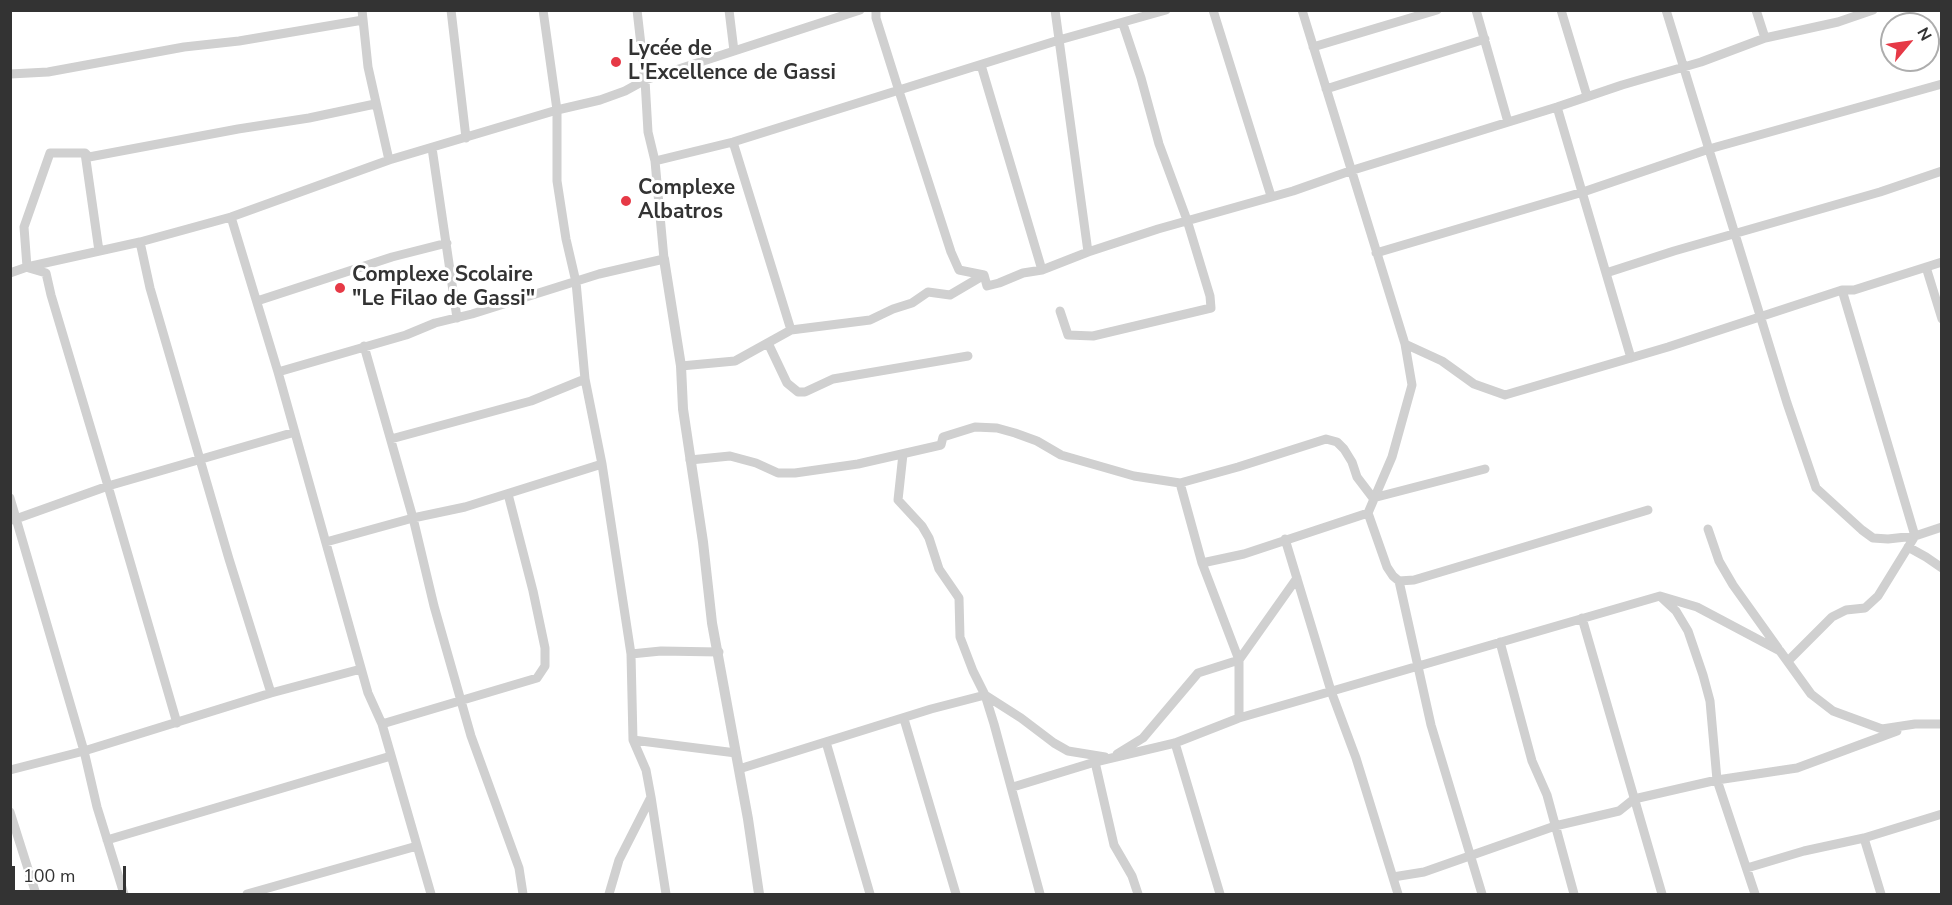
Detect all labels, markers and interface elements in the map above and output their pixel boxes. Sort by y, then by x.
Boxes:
north arrow [1880,12,1940,72]
text: N [1911,24,1937,45]
place label: Lycée de L'Excellence de Gassi [628,37,836,87]
marker: Lycée de L'Excellence de Gassi [609,55,623,69]
place label: Complexe Albatros [638,176,735,226]
marker: Complexe Albatros [619,194,633,208]
place label: Complexe Scolaire "Le Filao de Gassi" [352,263,535,313]
marker: Complexe Scolaire "Le Filao de Gassi" [333,281,347,295]
scale bar [15,854,129,892]
text: 100 m [23,864,75,888]

